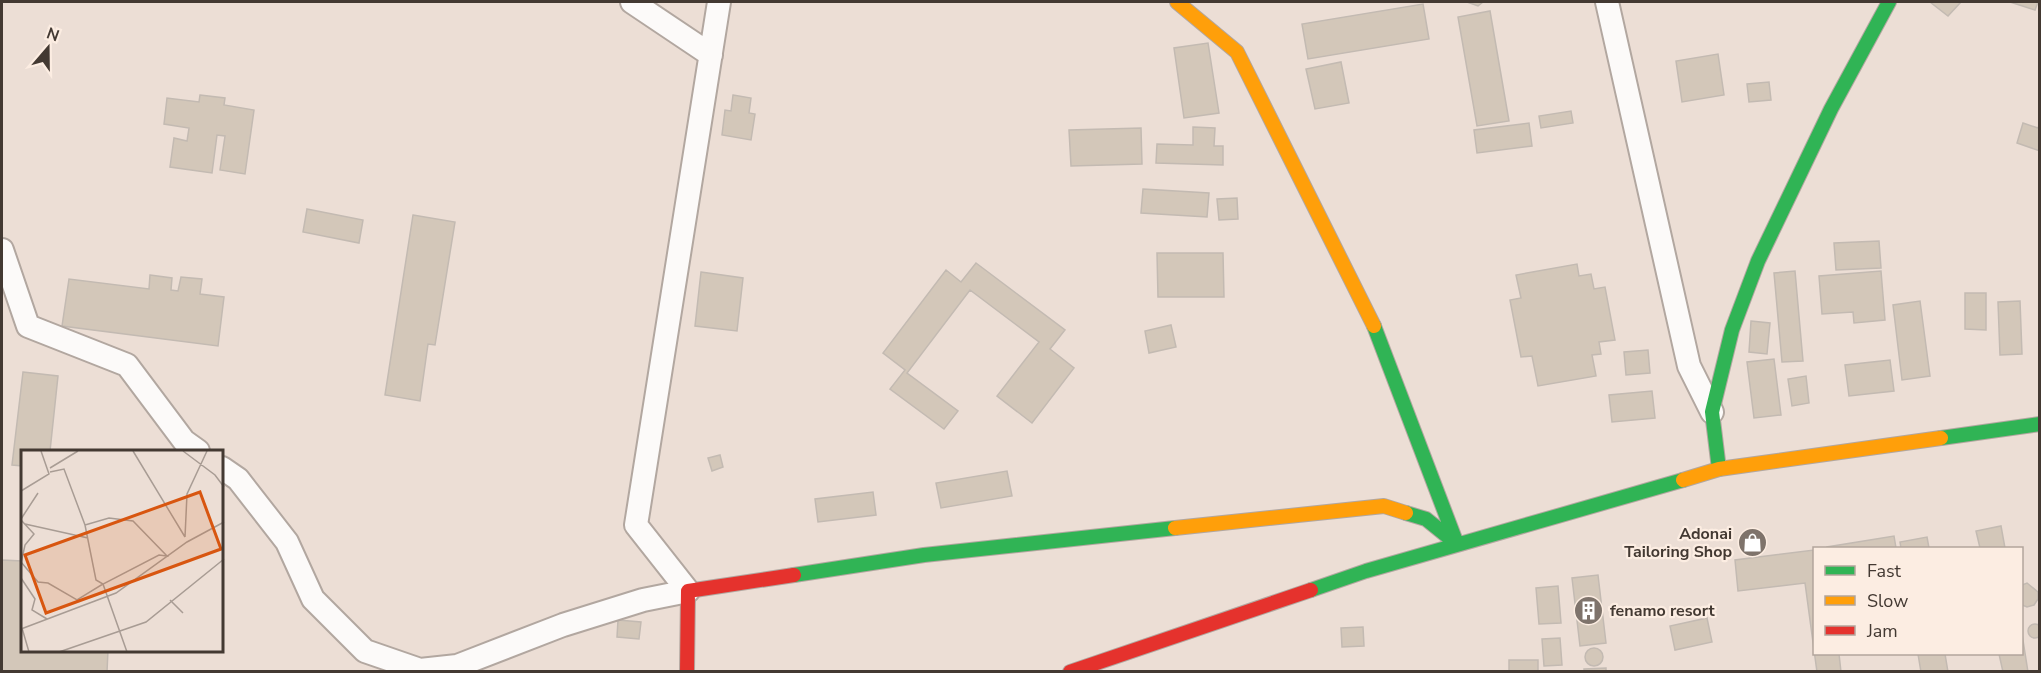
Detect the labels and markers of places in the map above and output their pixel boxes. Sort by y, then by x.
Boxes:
place label: Adonai Tailoring Shop [1624,523,1732,563]
shop icon: Adonai Tailoring Shop [1737,527,1769,559]
building icon: fenamo resort [1573,595,1605,627]
place label: fenamo resort [1610,600,1716,622]

